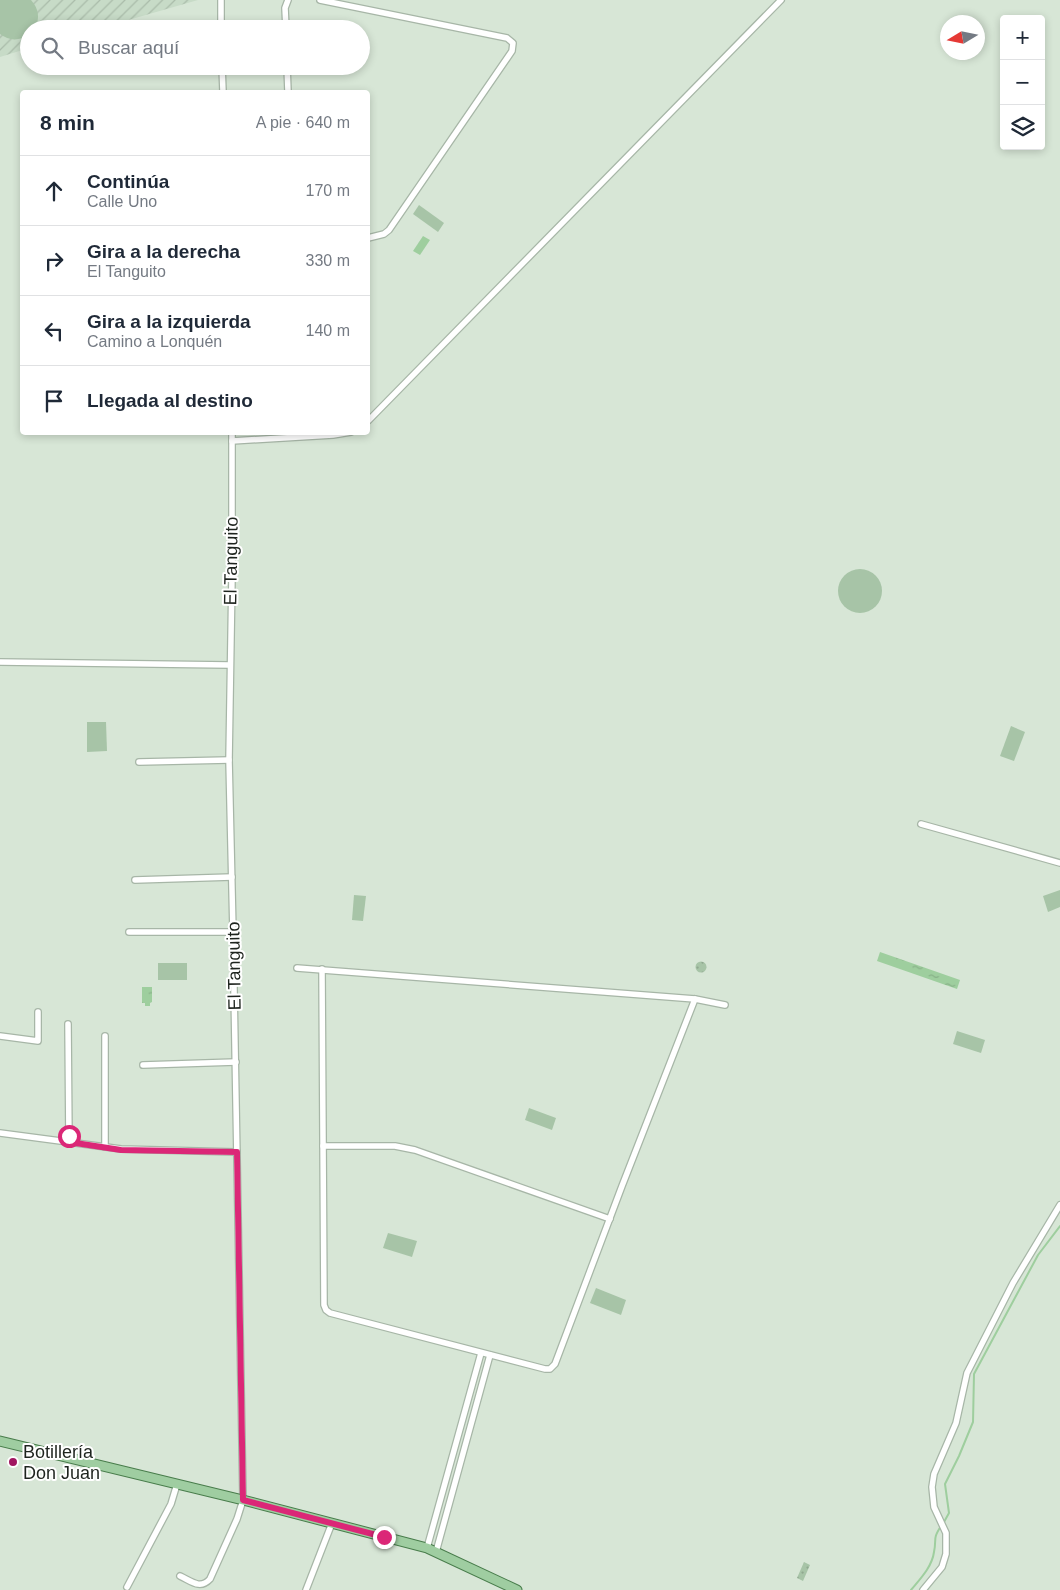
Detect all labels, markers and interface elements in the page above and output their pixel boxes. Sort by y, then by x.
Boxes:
north arrow [940,15,985,60]
map controls [1000,15,1045,150]
button: + [1000,15,1045,60]
search box [20,20,370,75]
icon: search [38,34,66,62]
text: Buscar aquí [78,37,179,58]
button: − [1000,60,1045,105]
button: layers [1000,105,1045,150]
text: 8 min [40,111,95,134]
text: A pie · 640 m [256,114,350,131]
text: Continúa [87,171,169,192]
icon: ahead [40,177,68,205]
text: 170 m [306,182,350,199]
text: Calle Uno [87,193,157,210]
text: Gira a la derecha [87,241,240,262]
icon: right [40,247,68,275]
text: 330 m [306,252,350,269]
text: El Tanguito [87,263,166,280]
text: Gira a la izquierda [87,311,251,332]
icon: left [40,317,68,345]
text: 140 m [306,322,350,339]
text: Camino a Lonquén [87,333,222,350]
icon: arrive [40,387,68,415]
text: Llegada al destino [87,390,253,411]
street label: El Tanguito [220,516,242,606]
street label: El Tanguito [223,921,245,1011]
route start [58,1125,81,1148]
place label: Botillería Don Juan [23,1442,100,1483]
marker: Botillería Don Juan [7,1456,19,1468]
route end [373,1526,396,1549]

